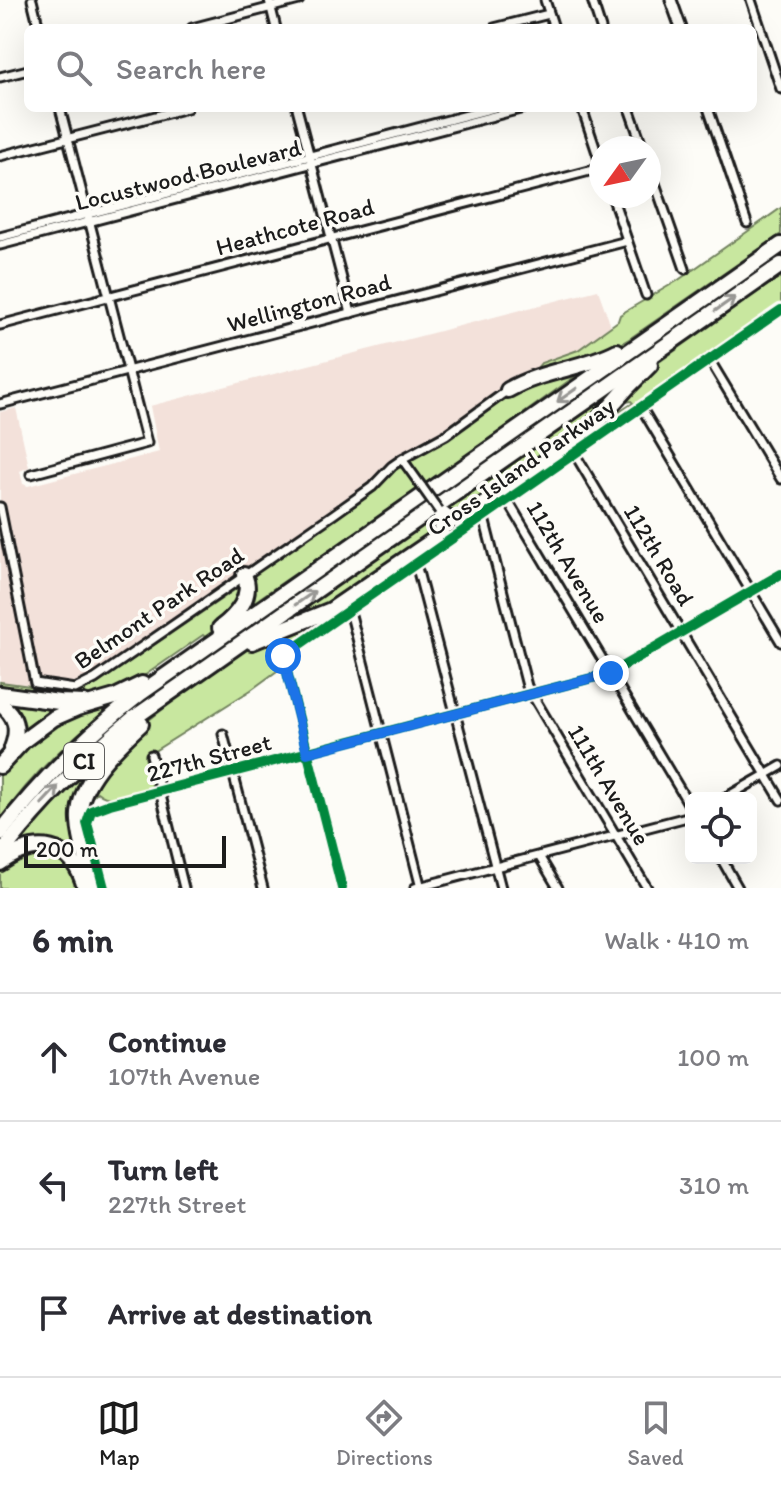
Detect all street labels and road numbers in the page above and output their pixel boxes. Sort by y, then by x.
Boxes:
street label: Locustwood Boulevard [72,132,304,217]
street label: Heathcote Road [213,191,377,262]
street label: Wellington Road [224,267,394,338]
street label: Cross Island Parkway [421,391,620,542]
street label: 112th Avenue [521,495,616,628]
street label: 112th Road [618,499,701,611]
street label: Belmont Park Road [68,540,249,675]
street label: 111th Avenue [562,719,657,851]
street label: 227th Street [143,727,274,788]
road number: CI [64,743,104,779]

